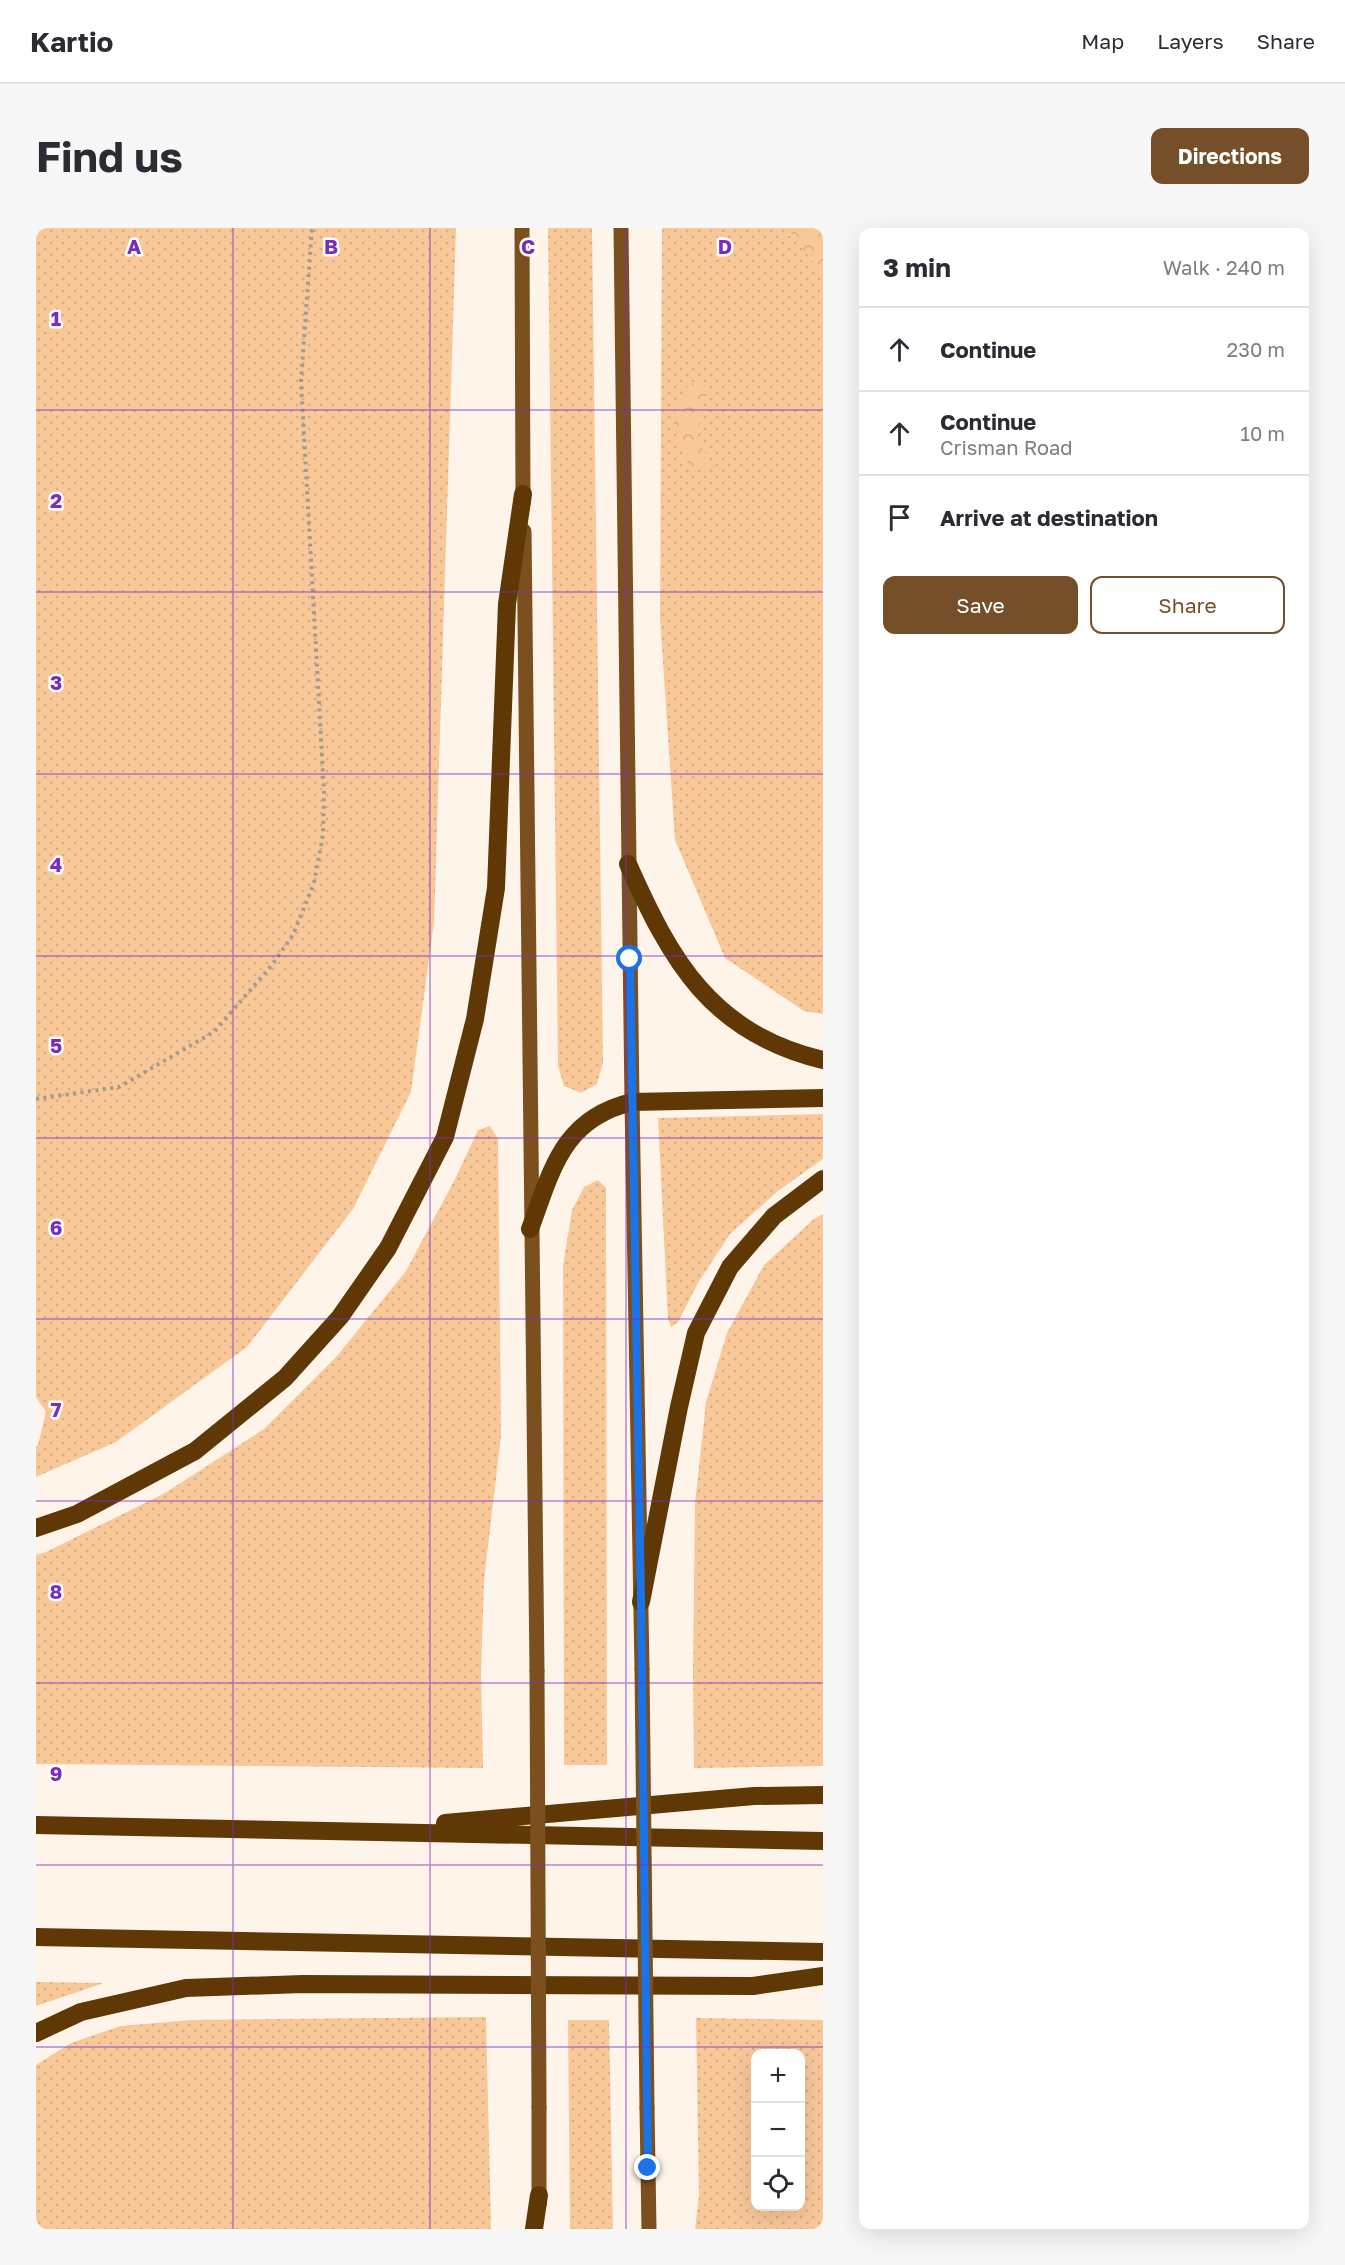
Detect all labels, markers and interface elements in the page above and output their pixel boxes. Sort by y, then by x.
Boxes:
text: Kartio [30,25,113,58]
text: Map [1081,28,1124,54]
text: Layers [1157,28,1224,54]
text: Share [1257,28,1315,54]
button: Directions [1151,128,1309,184]
text: Find us [36,131,183,181]
text: A [127,234,141,258]
text: B [324,234,338,258]
text: C [521,234,535,258]
text: D [718,234,732,258]
text: 3 min [883,252,951,283]
text: Walk · 240 m [1163,255,1285,279]
text: 1 [51,306,61,330]
icon: ahead [883,333,916,366]
text: Continue [940,336,1036,363]
text: 230 m [1227,337,1285,361]
text: Continue [940,408,1036,435]
icon: ahead [883,417,916,450]
text: 10 m [1240,421,1285,445]
text: Crisman Road [940,435,1073,459]
text: 2 [50,488,62,512]
icon: arrive [883,501,916,534]
text: Arrive at destination [940,504,1158,531]
button: Save [883,576,1078,634]
button: Share [1090,576,1285,634]
text: 3 [50,670,62,694]
text: 4 [50,852,62,876]
route start [616,945,642,971]
text: 5 [50,1033,62,1057]
text: 6 [50,1215,62,1239]
text: 7 [51,1397,62,1421]
text: 8 [50,1579,62,1603]
text: 9 [50,1761,62,1785]
map controls [751,2049,805,2211]
button: + [751,2049,805,2103]
button: − [751,2103,805,2157]
route end [634,2154,660,2180]
button: locate [751,2157,805,2211]

